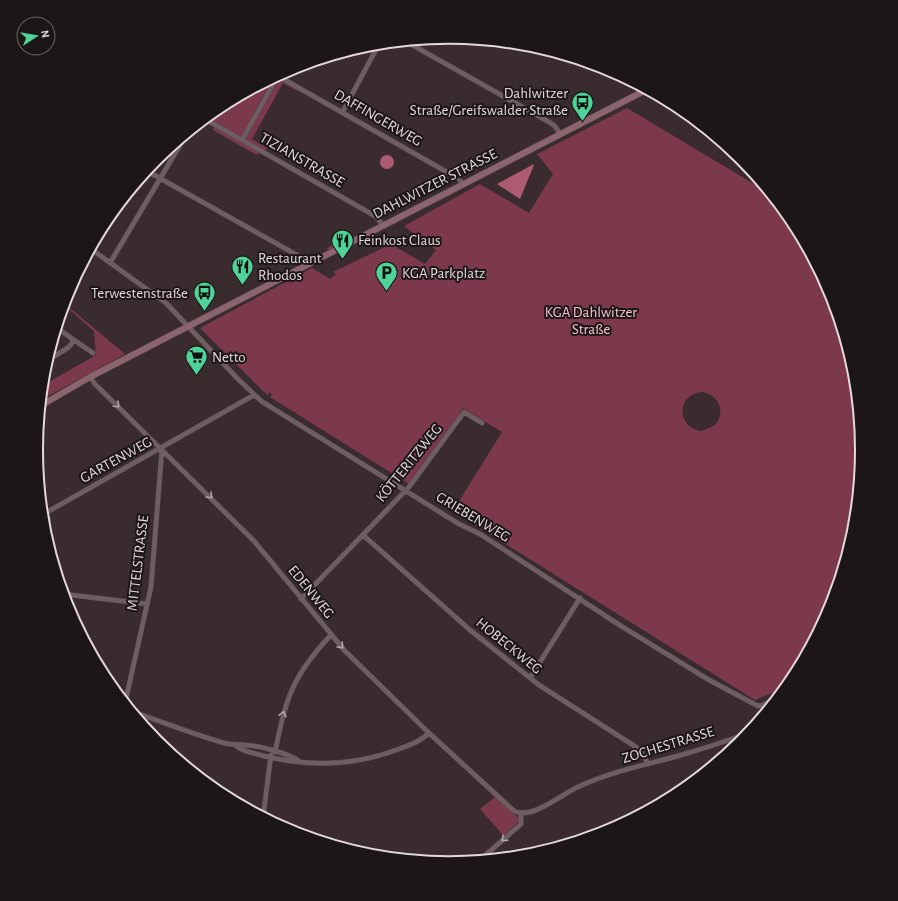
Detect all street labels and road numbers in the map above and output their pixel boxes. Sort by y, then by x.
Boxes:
street label: DAFFINGERWEG [331,87,425,149]
street label: TIZIANSTRASSE [257,130,347,190]
street label: DAHLWITZER STRASSE [371,146,499,222]
street label: KÖTTERITZWEG [372,420,445,505]
street label: GARTENWEG [78,434,154,486]
street label: GRIEBENWEG [433,489,513,545]
street label: MITTELSTRASSE [125,514,151,612]
street label: EDENWEG [285,563,337,621]
street label: HOBECKWEG [473,615,545,677]
street label: ZOCHESTRASSE [620,724,716,766]

